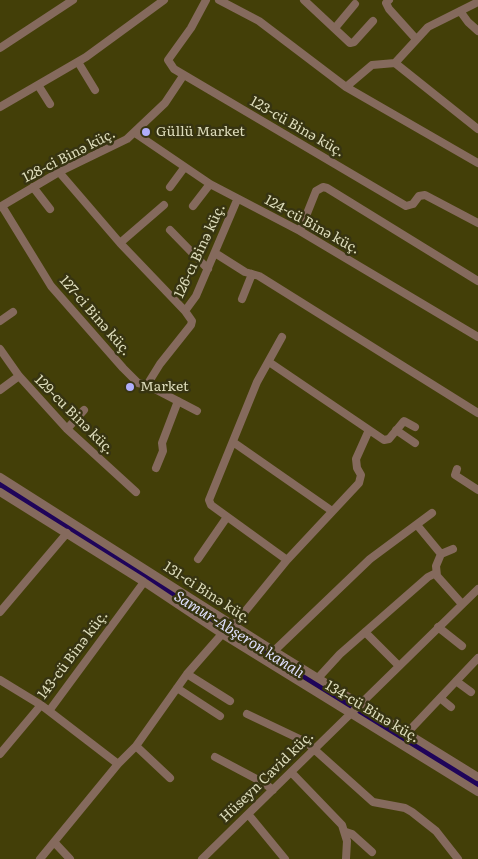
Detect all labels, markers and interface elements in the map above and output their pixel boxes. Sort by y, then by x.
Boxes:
street label: 123-cü Binə küç. [247,93,347,161]
place label: Güllü Market [156,124,245,140]
street label: 128-ci Binə küç. [20,125,118,187]
marker: Güllü Market [140,126,152,138]
street label: 124-cü Binə küç. [261,192,363,258]
street label: 126-cı Binə küç. [171,201,229,301]
street label: 127-ci Binə küç. [56,273,134,359]
street label: 129-cu Binə küç. [31,372,117,458]
place label: Market [140,379,189,395]
marker: Market [124,381,136,393]
street label: 131-ci Binə küç. [160,559,254,627]
water label: Samur-Abşeron kanalı [171,588,307,682]
street label: 143-cü Binə küç. [34,608,112,702]
street label: 134-cü Binə küç. [322,677,422,747]
street label: Hüseyn Cavid küç. [217,728,317,826]

